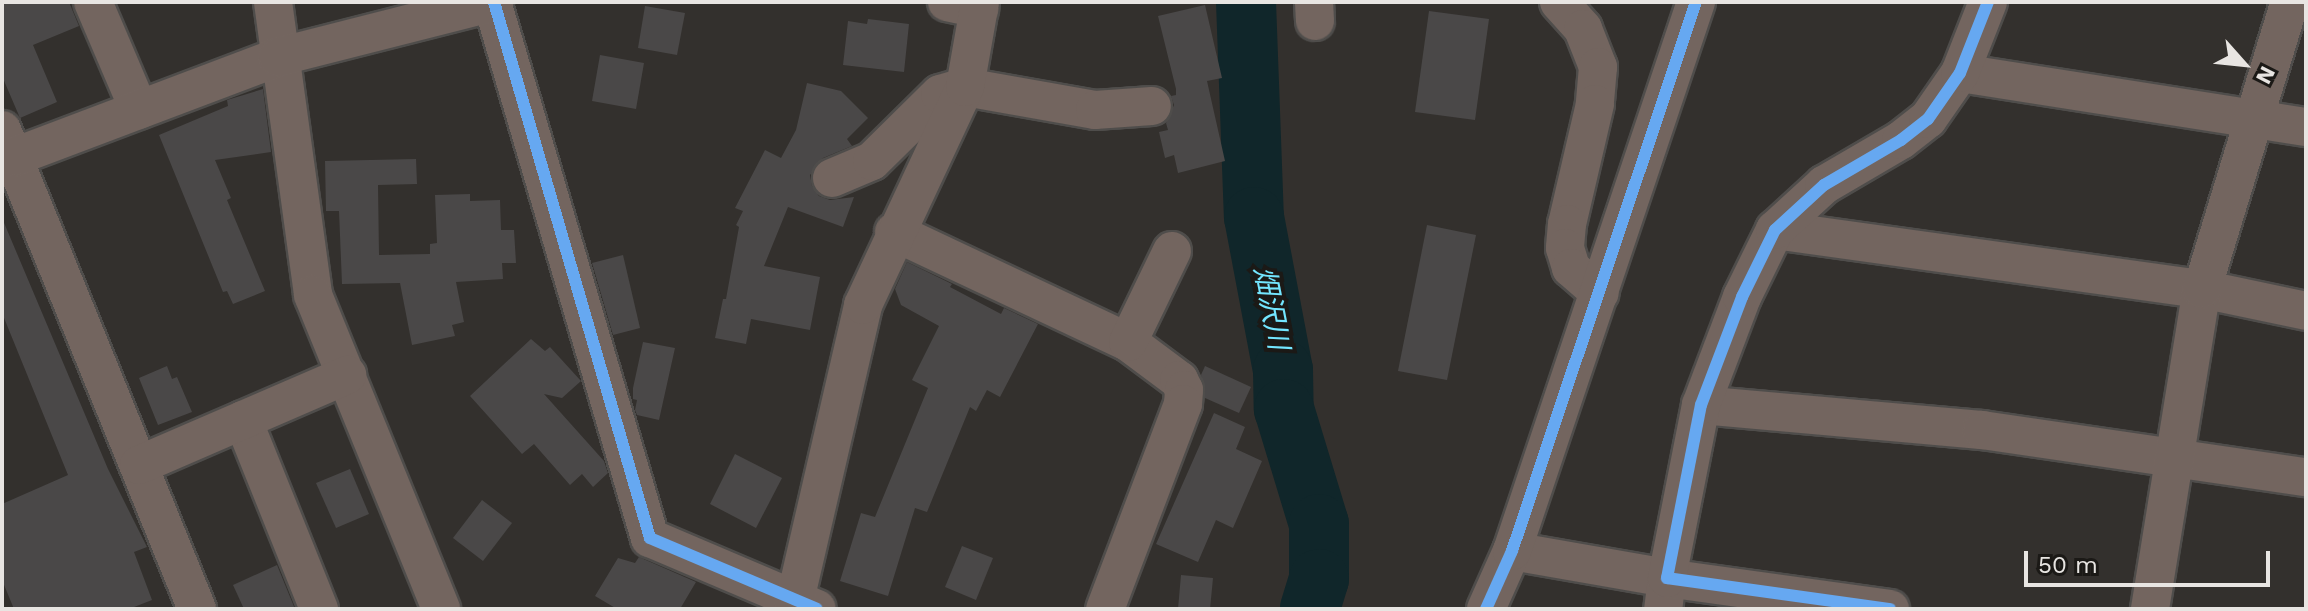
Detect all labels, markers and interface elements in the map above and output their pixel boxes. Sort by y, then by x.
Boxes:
north arrow [2204,24,2284,104]
text: N [2251,62,2281,88]
water label: 畑沢川 [1246,264,1296,352]
scale bar [2028,535,2274,585]
text: 50 m [2038,551,2098,579]

